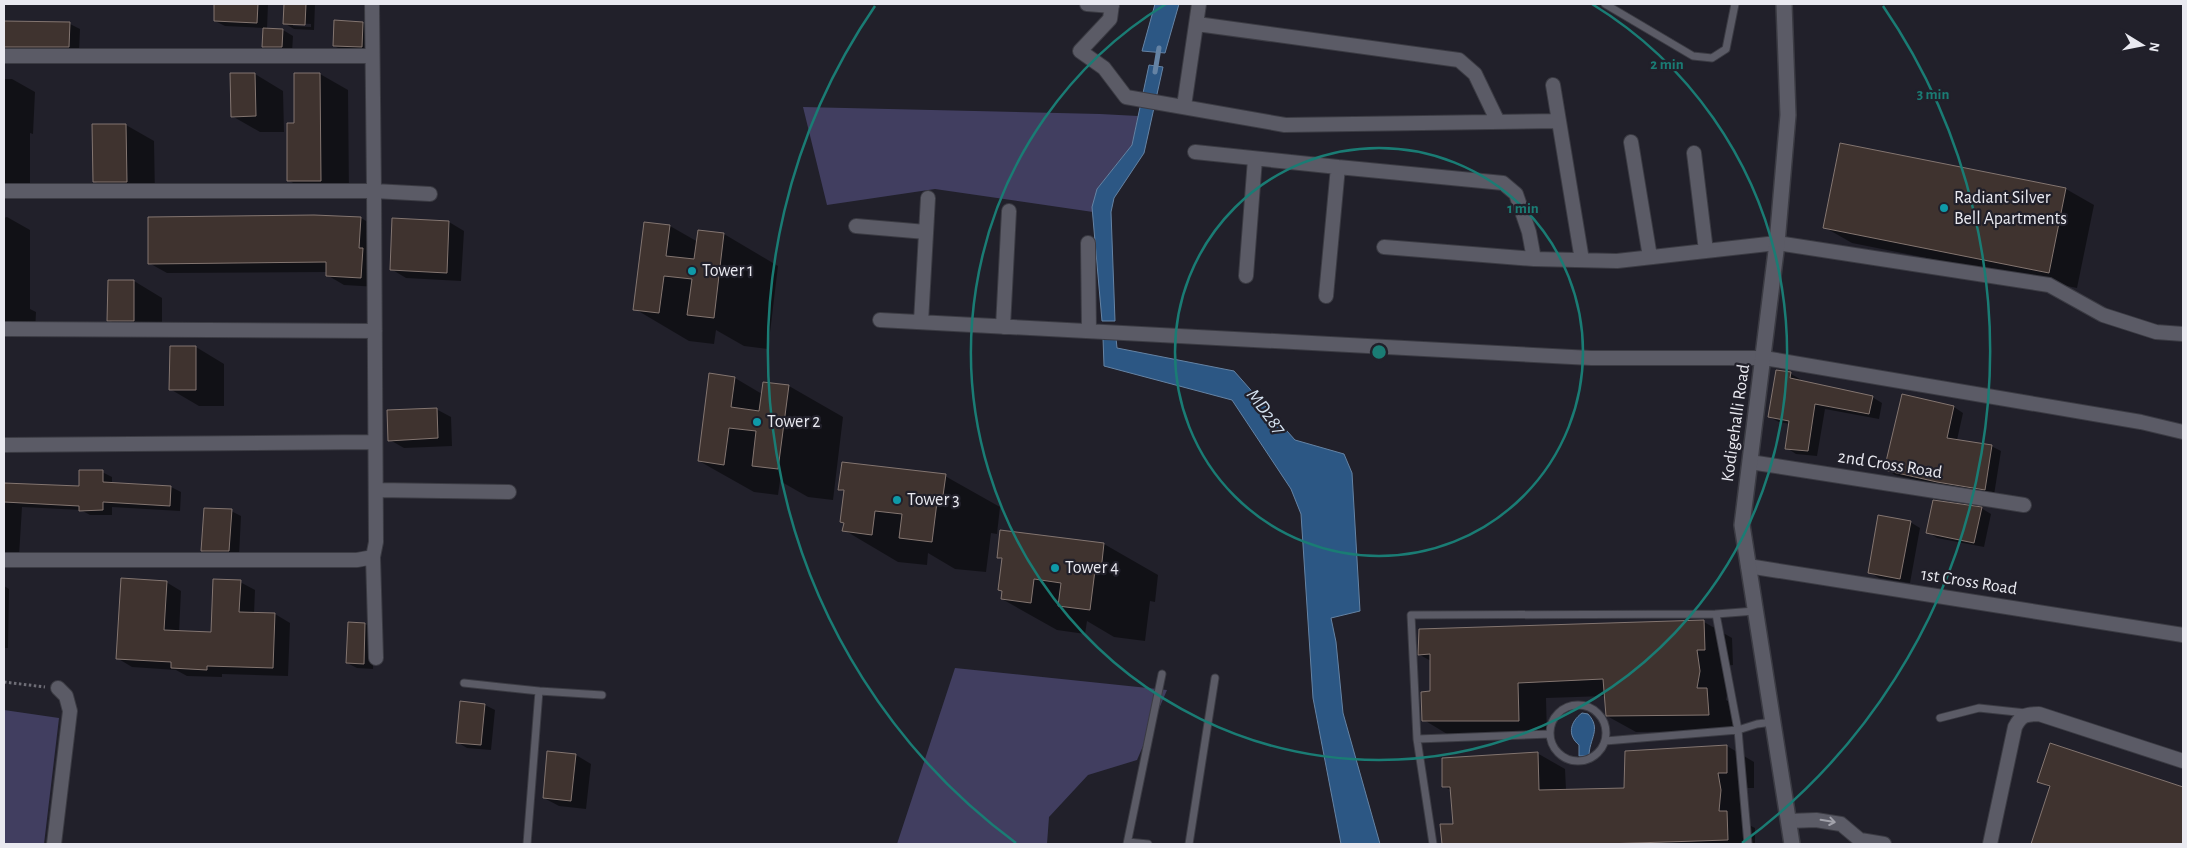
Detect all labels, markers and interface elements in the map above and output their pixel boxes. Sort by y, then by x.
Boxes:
north arrow [2117,20,2167,70]
text: N [2146,41,2162,53]
text: 2 min [1650,57,1684,72]
text: 3 min [1917,87,1949,102]
place label: Radiant Silver Bell Apartments [1954,189,2067,228]
text: 1 min [1507,201,1539,216]
marker: Radiant Silver Bell Apartments [1938,202,1950,214]
place label: Tower 1 [702,262,753,280]
marker: Tower 1 [686,265,698,277]
centre of rings [1370,343,1388,361]
street label: Kodigehalli Road [1719,363,1753,483]
water label: MD287 [1243,386,1289,438]
place label: Tower 2 [767,413,820,431]
marker: Tower 2 [751,416,763,428]
street label: 2nd Cross Road [1836,448,1944,482]
place label: Tower 3 [907,491,960,509]
marker: Tower 3 [891,494,903,506]
place label: Tower 4 [1065,559,1119,577]
marker: Tower 4 [1049,562,1061,574]
street label: 1st Cross Road [1920,566,2018,598]
one-way arrow [1819,817,1835,827]

